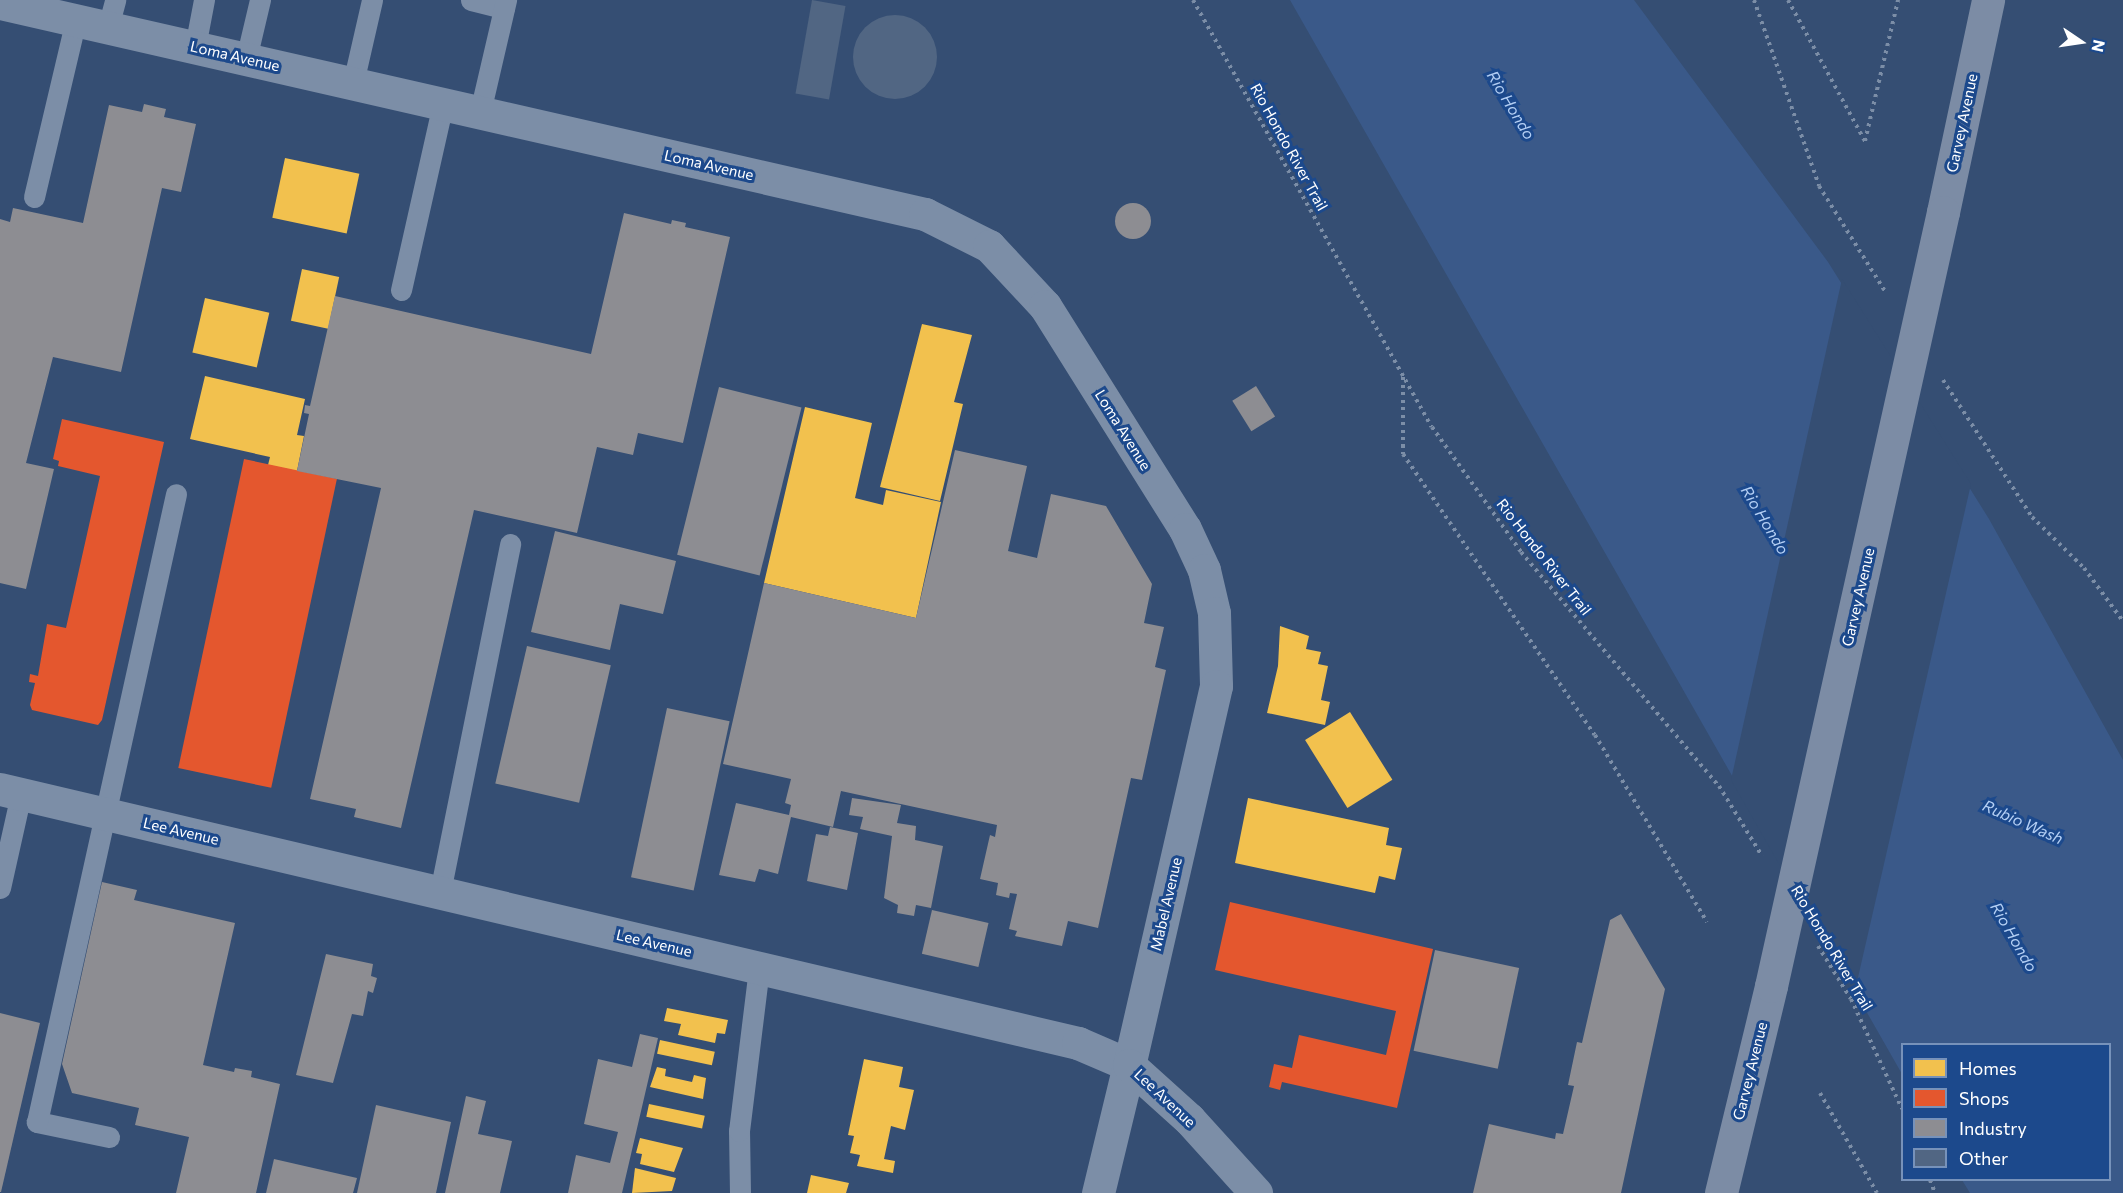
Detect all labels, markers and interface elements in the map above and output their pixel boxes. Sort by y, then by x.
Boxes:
north arrow [2051,12,2111,72]
street label: Loma Avenue [188,37,282,75]
text: N [2088,38,2110,54]
water label: Rio Hondo [1483,67,1539,143]
street label: Garvey Avenue [1943,72,1981,174]
street label: Rio Hondo River Trail [1246,80,1332,214]
street label: Loma Avenue [662,146,756,184]
street label: Loma Avenue [1091,386,1155,474]
water label: Rio Hondo [1737,482,1793,558]
street label: Rio Hondo River Trail [1493,495,1595,619]
street label: Garvey Avenue [1838,546,1878,648]
water label: Rubio Wash [1980,796,2066,848]
street label: Lee Avenue [141,814,221,848]
street label: Mabel Avenue [1146,855,1186,953]
street label: Rio Hondo River Trail [1787,882,1877,1014]
water label: Rio Hondo [1986,899,2042,975]
street label: Lee Avenue [614,926,694,960]
street label: Garvey Avenue [1729,1020,1771,1122]
legend [1901,1043,2111,1181]
text: Homes [1959,1057,2017,1079]
street label: Lee Avenue [1131,1065,1199,1131]
text: Shops [1959,1087,2009,1109]
text: Industry [1959,1117,2027,1139]
text: Other [1959,1147,2008,1169]

